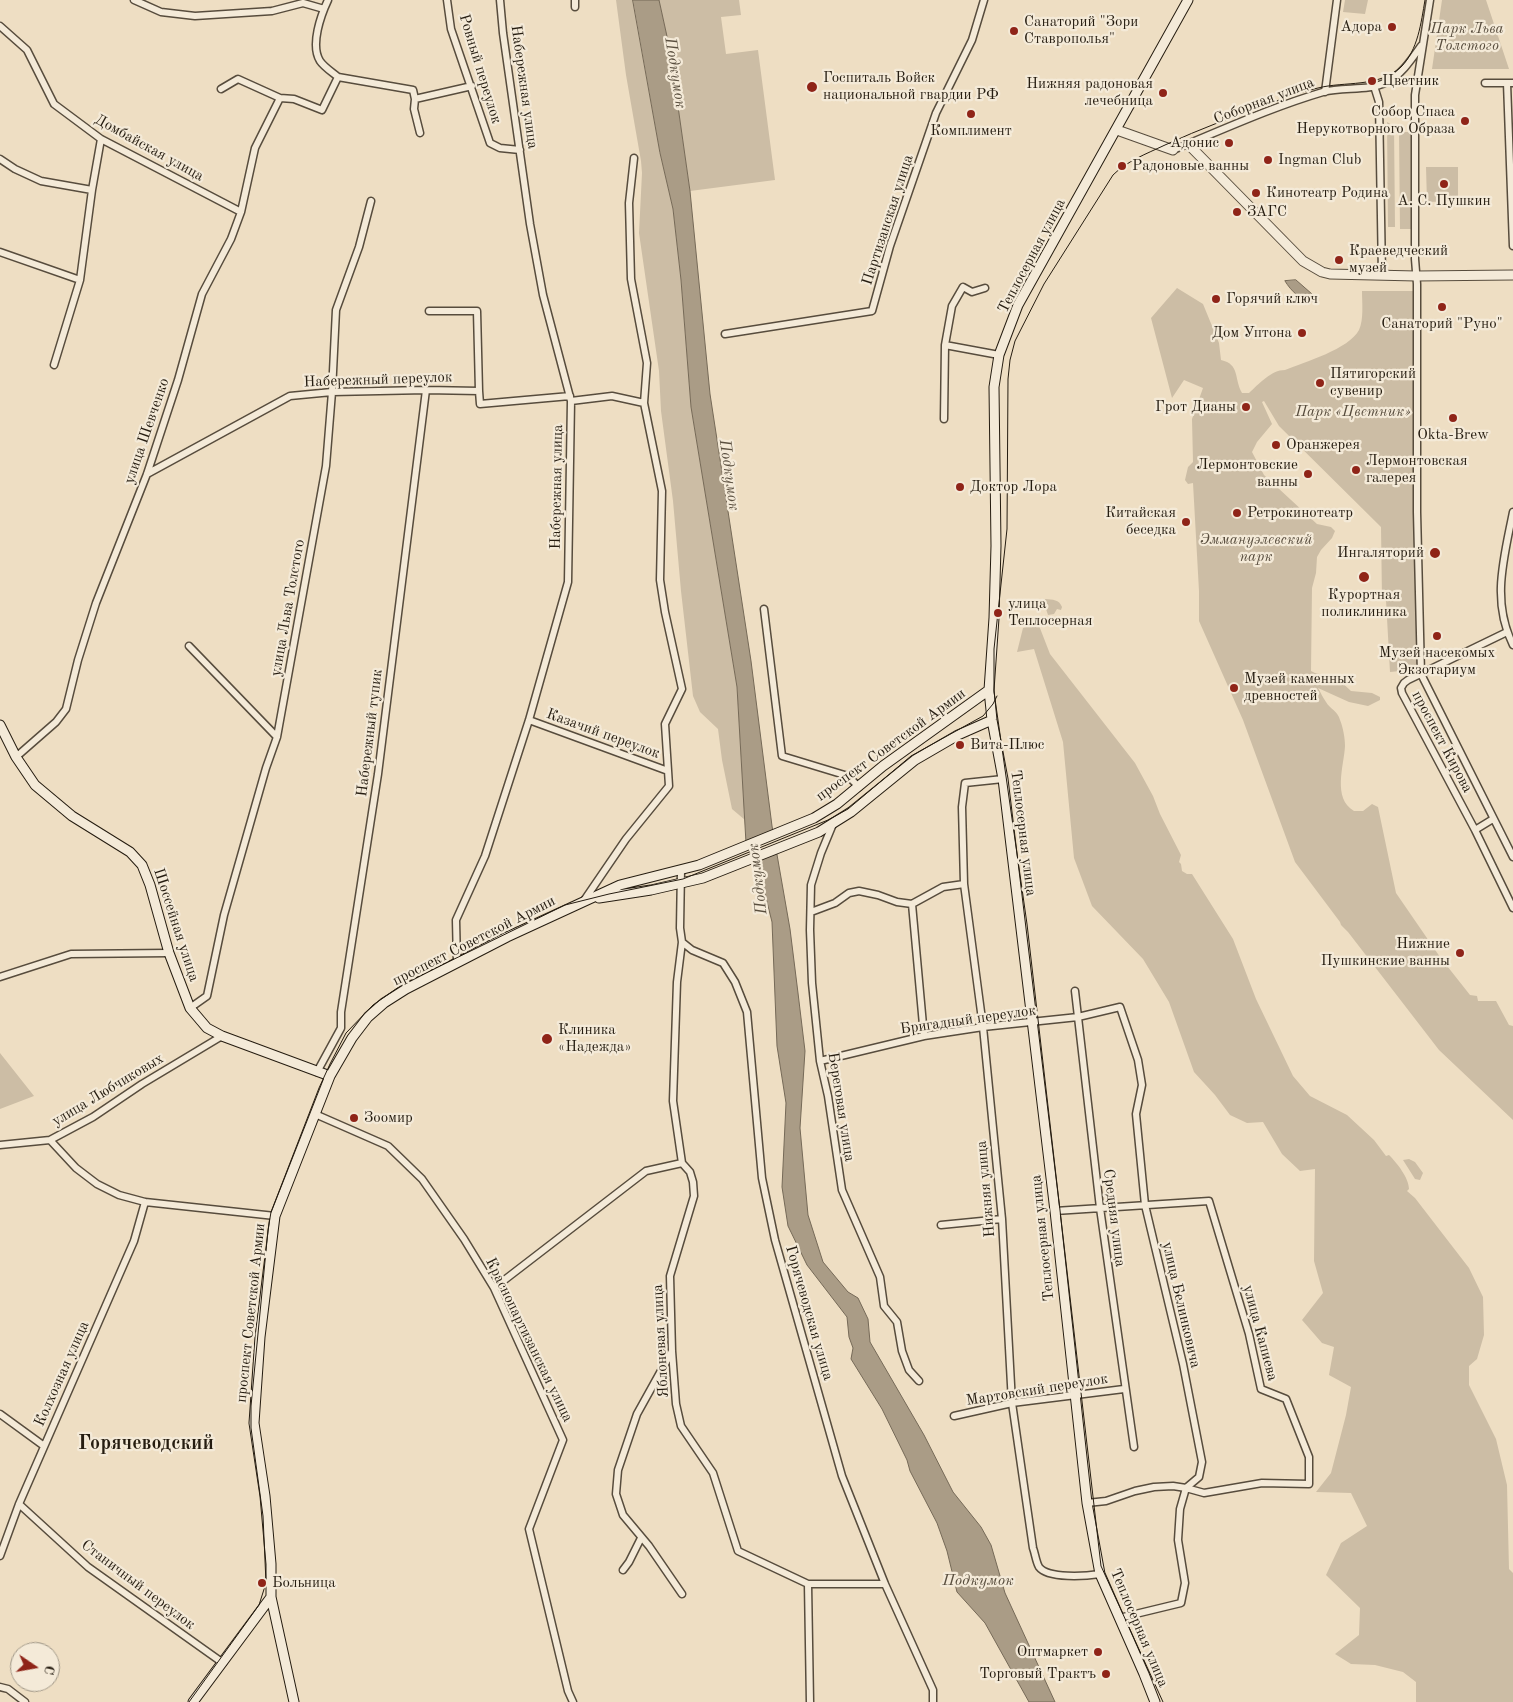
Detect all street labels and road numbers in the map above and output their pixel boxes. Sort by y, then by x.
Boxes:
street label: Ровный переулок [455,12,505,126]
street label: Набережная улица [506,24,542,150]
street label: Соборная улица [1211,74,1317,128]
street label: Домбайская улица [91,111,207,185]
street label: Партизанская улица [858,152,918,288]
street label: Теплосерная улица [994,196,1070,316]
street label: Набережный переулок [303,368,453,392]
street label: улица Шевченко [120,376,174,486]
street label: Набережная улица [547,424,567,550]
street label: улица Льва Толстого [267,538,309,678]
street label: Набережный тупик [353,668,387,798]
street label: проспект Советской Армии [813,685,969,805]
street label: проспект Кирова [1408,688,1476,796]
street label: Казачий переулок [544,705,662,763]
street label: Теплосерная улица [1006,769,1040,897]
street label: Шоссейная улица [149,866,203,984]
street label: проспект Советской Армии [390,892,558,990]
street label: Бригадный переулок [899,1002,1037,1038]
street label: улица Любчиковых [49,1050,167,1130]
street label: Береговая улица [823,1051,859,1163]
street label: Нижняя улица [973,1140,999,1238]
street label: Средняя улица [1099,1168,1129,1268]
street label: Теплосерная улица [1027,1174,1059,1302]
street label: проспект Советской Армии [233,1222,269,1404]
street label: улица Белинковича [1158,1240,1204,1370]
street label: Горячеводская улица [781,1243,837,1383]
street label: Краснопартизанская улица [481,1255,577,1425]
street label: улица Капиева [1239,1283,1281,1383]
street label: Яблоневая улица [649,1284,673,1398]
street label: Колхозная улица [31,1319,93,1429]
street label: Мартовский переулок [965,1370,1109,1410]
street label: Станичный переулок [77,1536,199,1634]
street label: Теплосерная улица [1106,1566,1172,1690]

